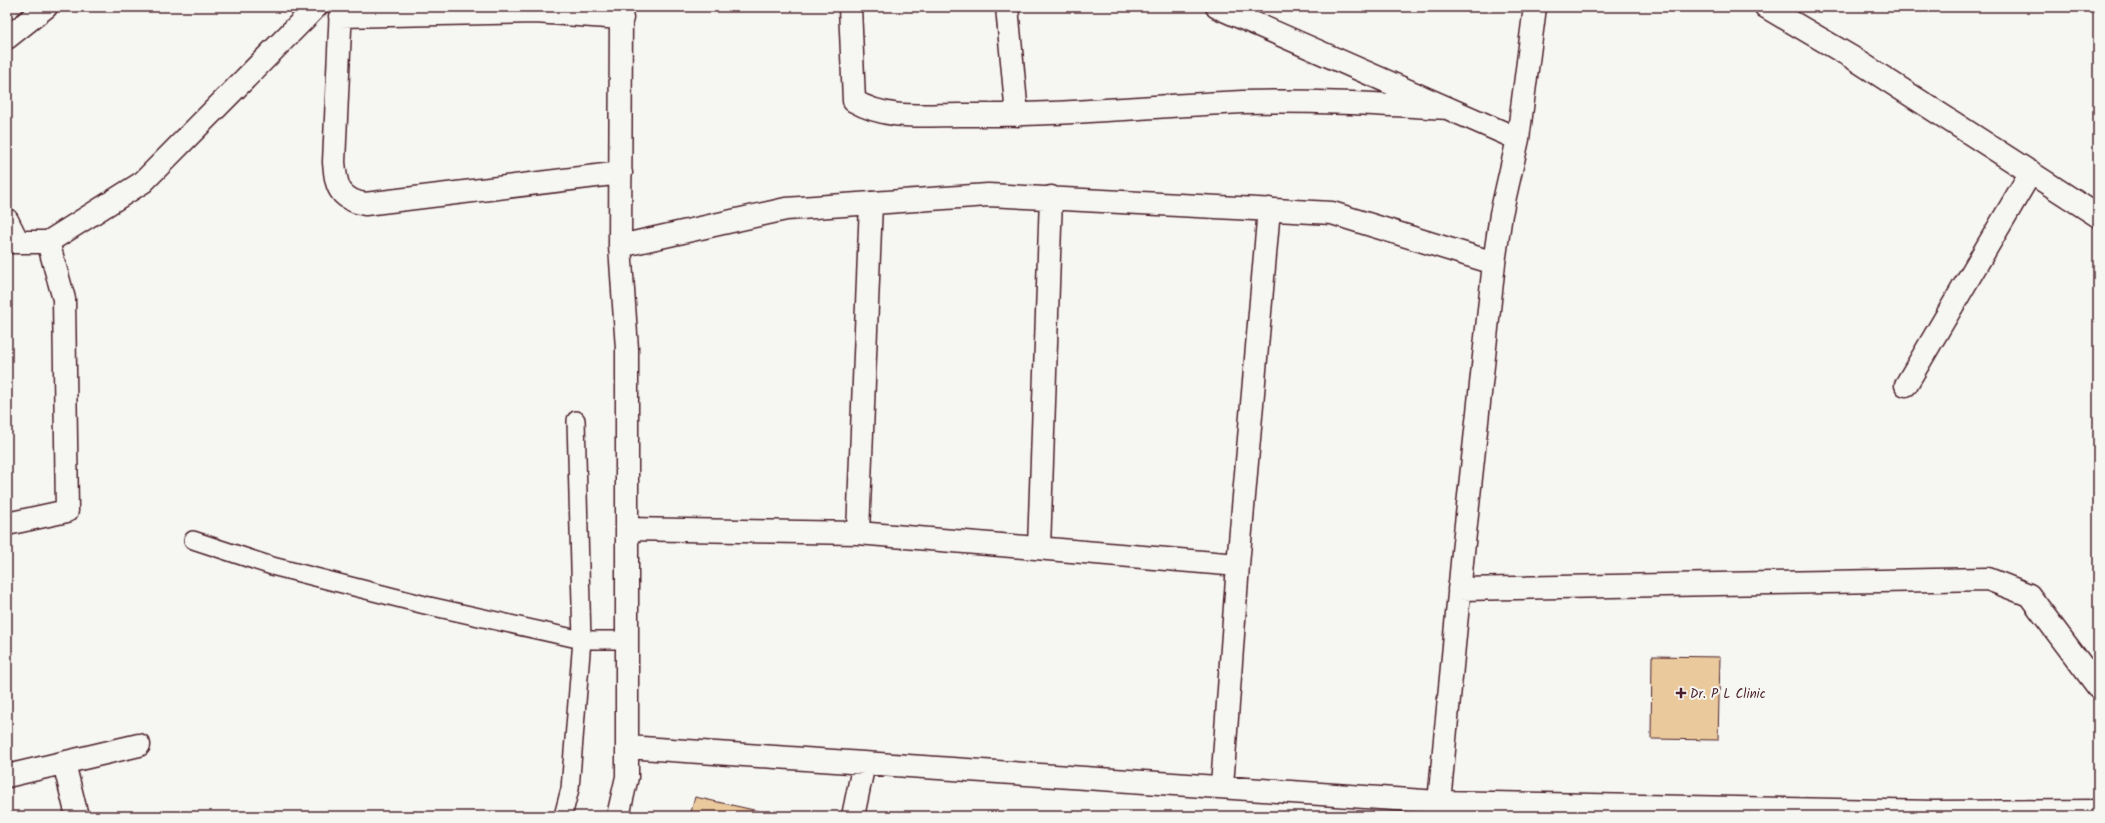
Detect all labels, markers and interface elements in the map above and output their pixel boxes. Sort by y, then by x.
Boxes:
place label: Dr. P L Clinic [1690,684,1766,705]
marker: Dr. P L Clinic [1675,687,1687,699]

